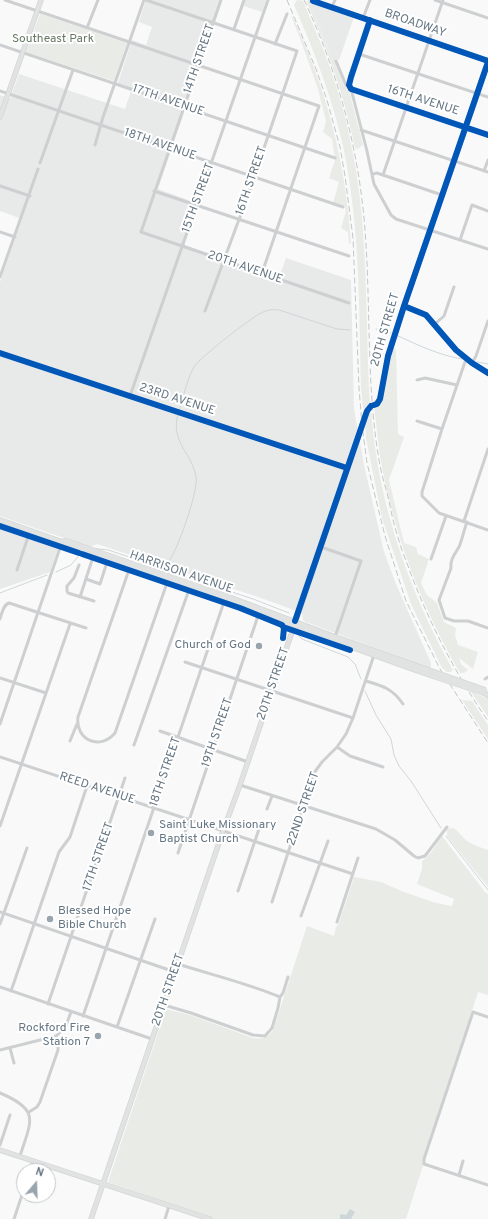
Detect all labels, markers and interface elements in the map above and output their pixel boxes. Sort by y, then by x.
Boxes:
street label: BROADWAY [382,7,448,41]
street label: 14TH STREET [181,22,219,96]
park label: Southeast Park [12,33,94,47]
street label: 17TH AVENUE [130,82,206,120]
street label: 16TH AVENUE [385,83,461,119]
street label: 18TH AVENUE [122,126,198,164]
street label: 16TH STREET [233,144,271,218]
street label: 15TH STREET [180,161,218,235]
street label: 20TH AVENUE [206,248,284,288]
street label: 20TH STREET [369,291,403,369]
street label: 23RD AVENUE [137,381,217,419]
street label: HARRISON AVENUE [127,549,235,597]
place label: Church of God [174,639,251,653]
marker: Church of God [254,641,264,651]
street label: 20TH STREET [255,646,293,722]
street label: 19TH STREET [199,696,237,770]
street label: 18TH STREET [147,735,185,809]
street label: REED AVENUE [57,770,137,808]
street label: 22ND STREET [285,770,323,848]
place label: Saint Luke Missionary Baptist Church [159,819,276,847]
street label: 17TH STREET [80,820,118,894]
marker: Saint Luke Missionary Baptist Church [146,828,156,838]
place label: Blessed Hope Bible Church [58,905,131,933]
marker: Blessed Hope Bible Church [45,914,55,924]
street label: 20TH STREET [150,952,188,1028]
place label: Rockford Fire Station 7 [18,1022,90,1050]
marker: Rockford Fire Station 7 [93,1031,103,1041]
north arrow [16,1163,56,1203]
text: N [34,1165,46,1181]

